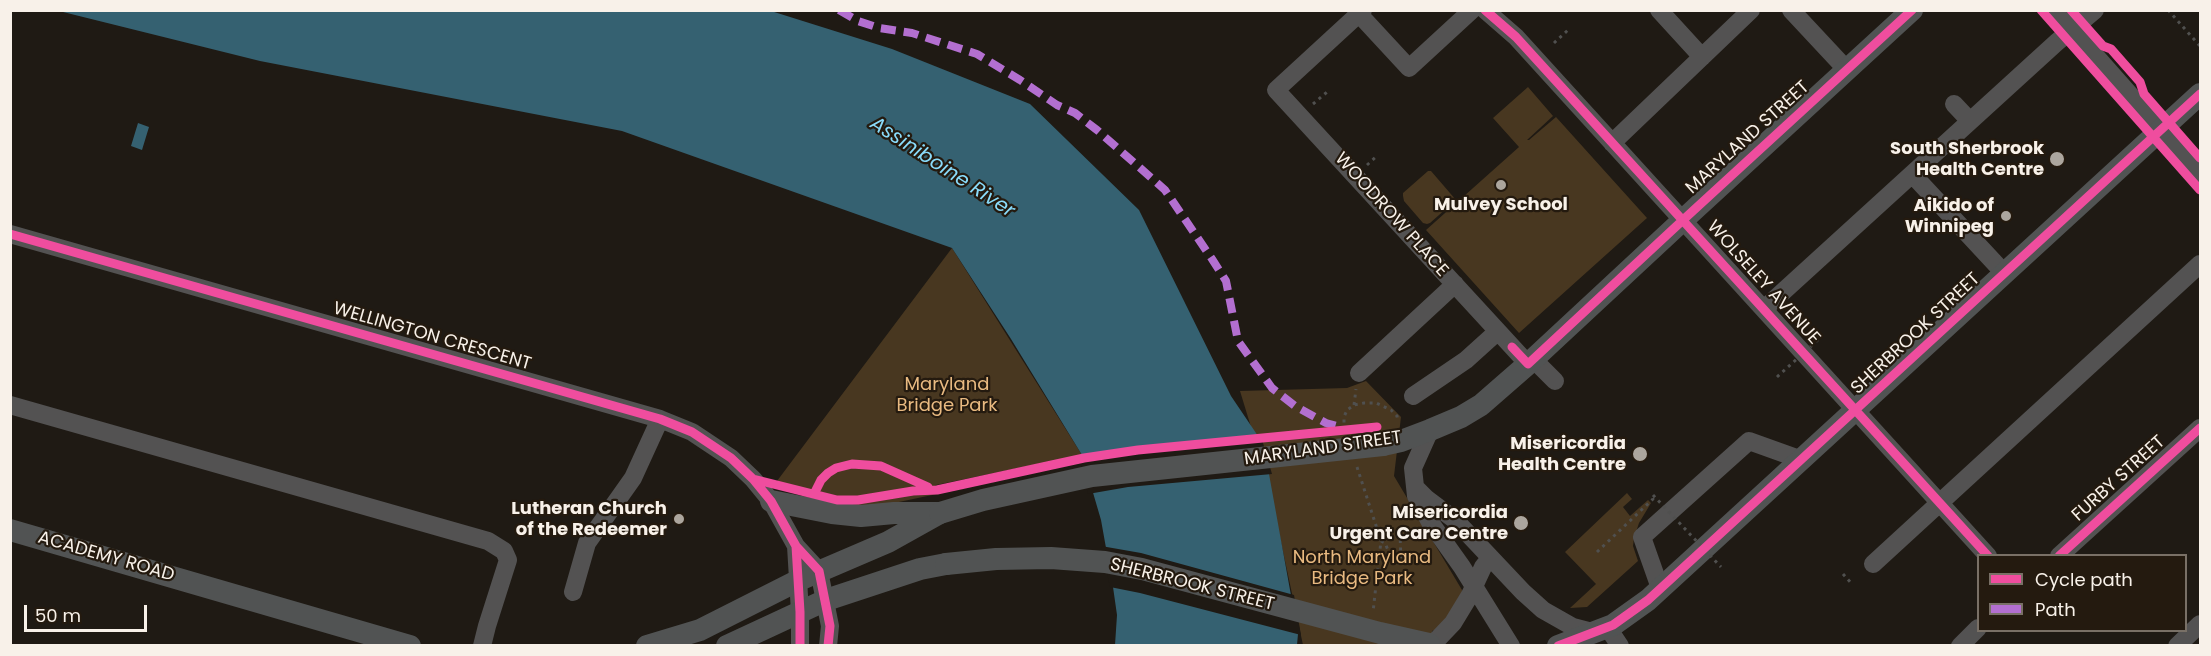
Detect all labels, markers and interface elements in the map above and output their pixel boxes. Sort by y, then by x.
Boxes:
street label: MARYLAND STREET [1682,77,1814,199]
water label: Assiniboine River [865,112,1019,224]
place label: South Sherbrook Health Centre [1890,138,2044,180]
street label: WOODROW PLACE [1330,149,1452,281]
marker: South Sherbrook Health Centre [2048,150,2066,168]
marker: Mulvey School [1494,178,1508,192]
place label: Mulvey School [1434,194,1568,216]
place label: Aikido of Winnipeg [1905,195,1994,238]
marker: Aikido of Winnipeg [1999,209,2013,223]
street label: WOLSELEY AVENUE [1702,217,1824,349]
street label: SHERBROOK STREET [1847,269,1985,399]
street label: WELLINGTON CRESCENT [331,298,533,376]
park label: Maryland Bridge Park [896,374,998,416]
street label: MARYLAND STREET [1243,427,1403,471]
street label: FURBY STREET [2068,432,2170,526]
place label: Misericordia Health Centre [1498,433,1626,476]
marker: Misericordia Health Centre [1631,445,1649,463]
place label: Lutheran Church of the Redeemer [511,498,667,540]
place label: Misericordia Urgent Care Centre [1329,502,1508,544]
marker: Lutheran Church of the Redeemer [672,512,686,526]
marker: Misericordia Urgent Care Centre [1512,514,1530,532]
street label: ACADEMY ROAD [35,527,177,587]
park label: North Maryland Bridge Park [1293,547,1431,590]
street label: SHERBROOK STREET [1108,554,1276,616]
legend [1977,554,2187,632]
text: Cycle path [2035,567,2133,592]
scale bar [27,593,150,631]
text: Path [2035,597,2076,622]
text: 50 m [35,603,81,628]

